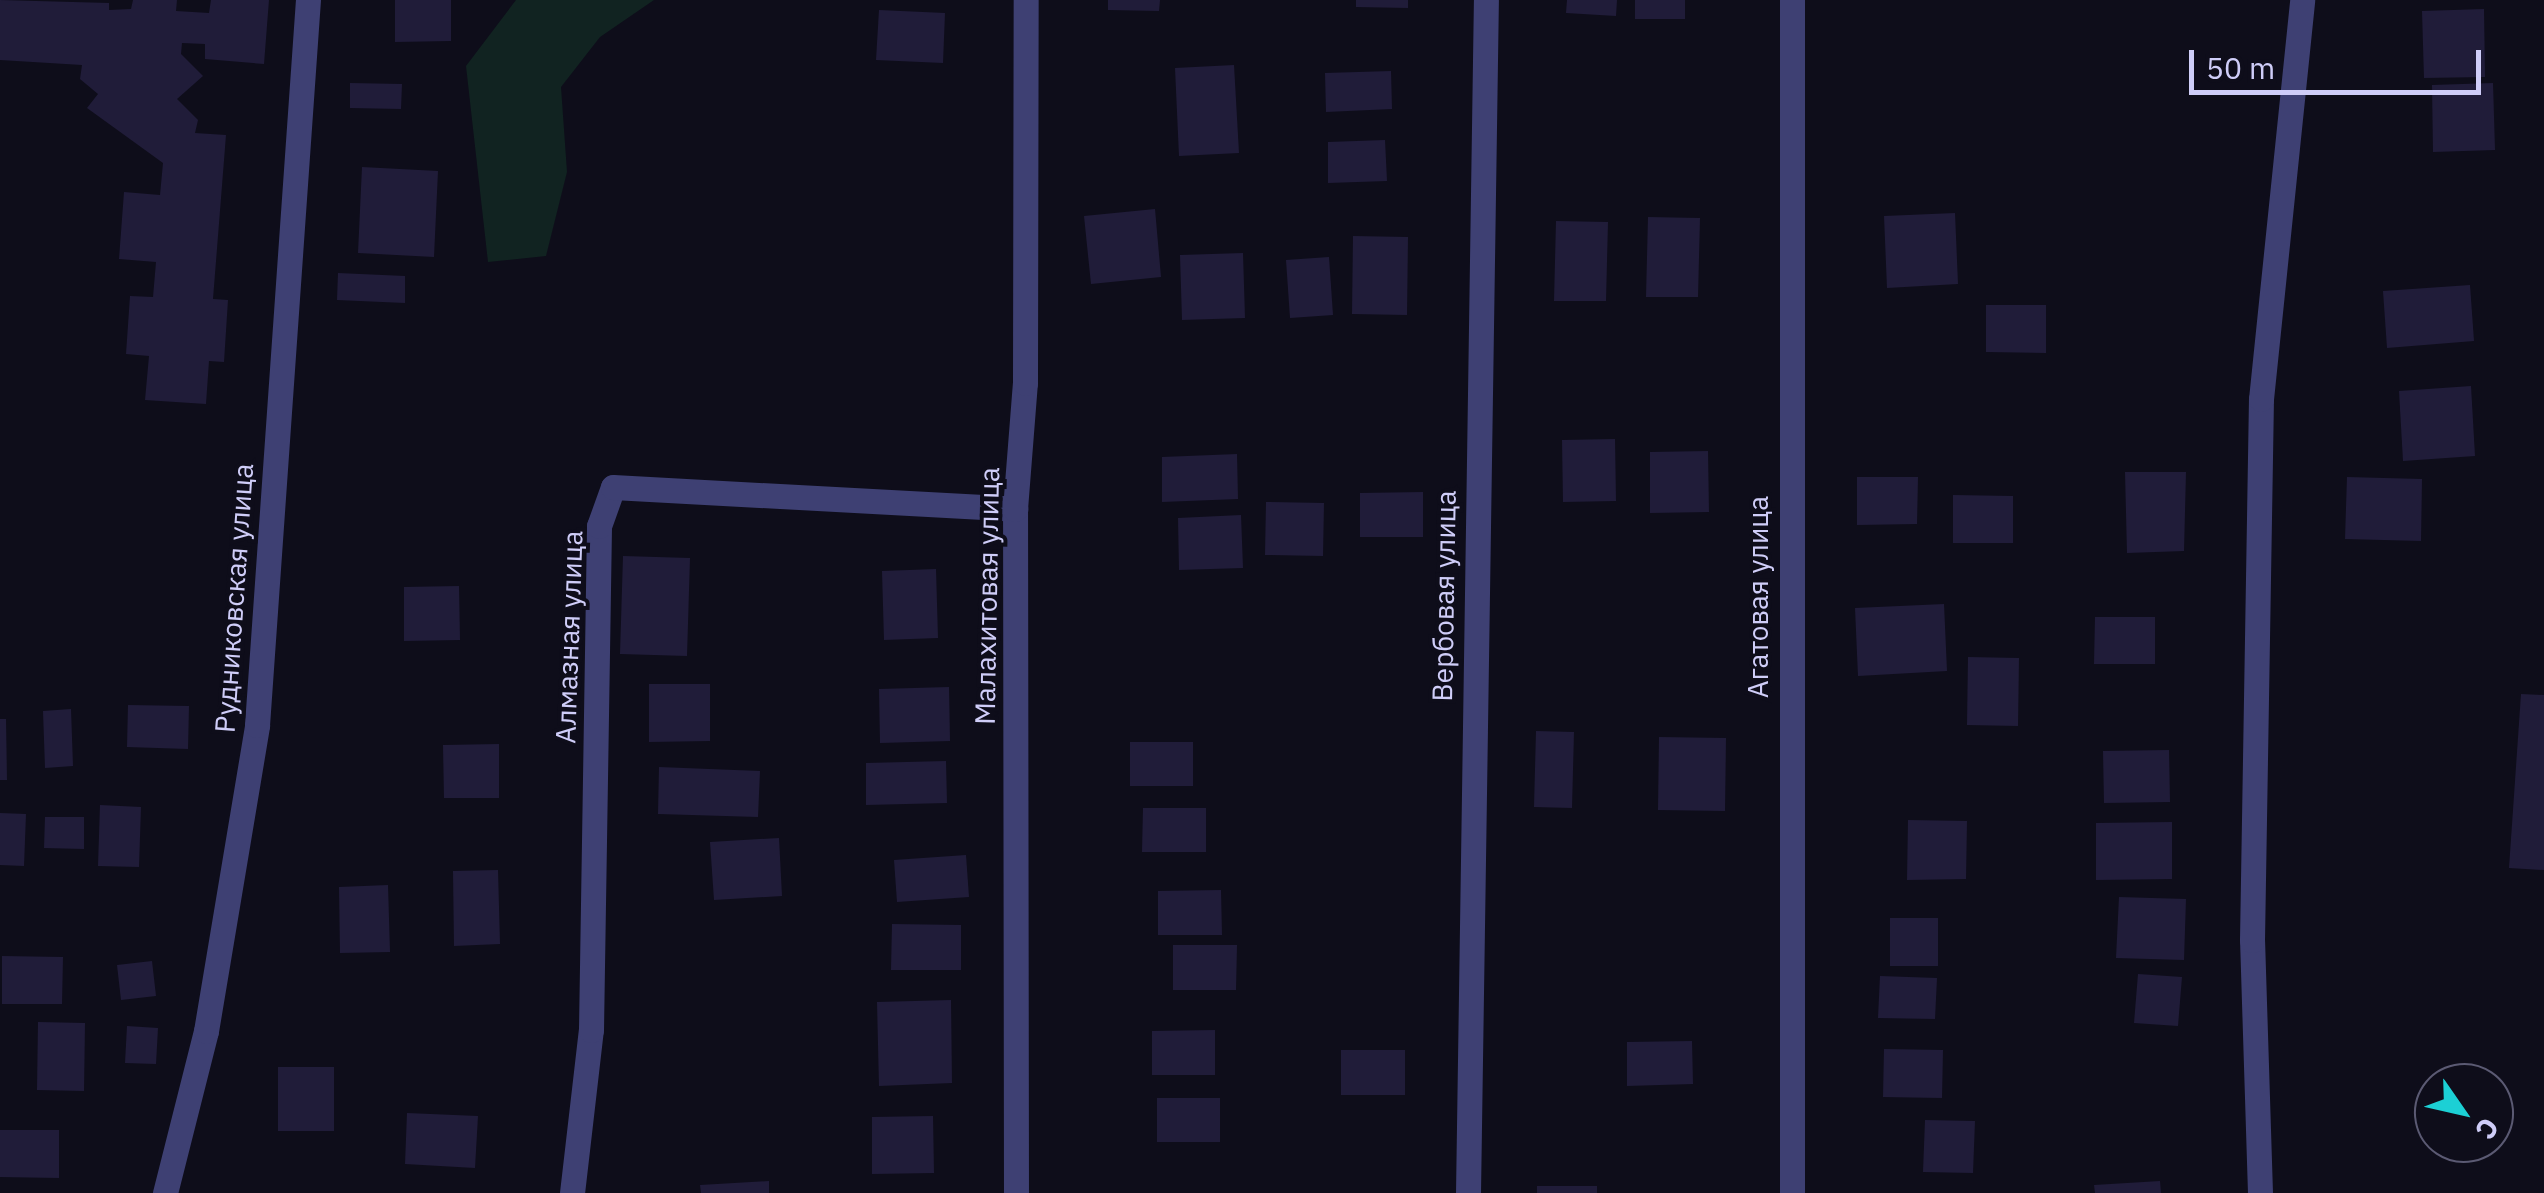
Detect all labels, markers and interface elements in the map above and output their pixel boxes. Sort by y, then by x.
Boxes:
scale bar [2194,30,2486,92]
text: 50 m [2206,48,2275,87]
street label: Рудниковская улица [208,462,260,734]
street label: Малахитовая улица [968,467,1006,725]
street label: Вербовая улица [1425,490,1463,702]
street label: Агатовая улица [1741,496,1775,698]
street label: Алмазная улица [548,530,590,744]
north arrow [2414,1063,2514,1163]
text: С [2467,1111,2508,1147]

